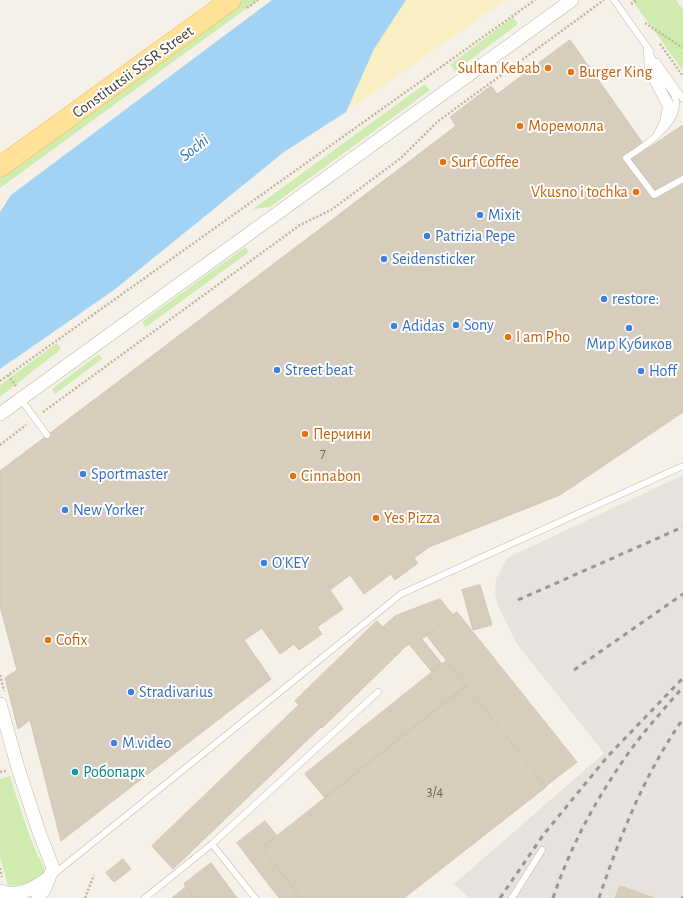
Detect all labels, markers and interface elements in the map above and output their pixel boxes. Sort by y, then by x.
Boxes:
street label: Constitutsii SSSR Street [69,22,197,122]
place label: Sultan Kebab [458,58,540,78]
place label: Burger King [579,62,652,82]
marker: Sultan Kebab [543,63,553,73]
marker: Burger King [566,67,576,77]
place label: Моремолла [528,116,604,136]
marker: Моремолла [515,121,525,131]
water label: Sochi [175,130,213,166]
place label: Surf Coffee [451,152,519,172]
marker: Surf Coffee [438,157,448,167]
place label: Vkusno i tochka [531,182,628,202]
marker: Vkusno i tochka [631,187,641,197]
place label: Mixit [488,205,520,225]
marker: Mixit [475,210,485,220]
place label: Patrizia Pepe [435,226,515,246]
marker: Patrizia Pepe [422,231,432,241]
place label: Seidensticker [392,249,475,269]
marker: Seidensticker [379,254,389,264]
place label: restore: [612,289,659,309]
marker: restore: [599,294,609,304]
place label: Sony [464,315,494,335]
place label: Adidas [402,316,445,336]
marker: Sony [451,320,461,330]
marker: Adidas [389,321,399,331]
marker: Мир Кубиков [624,323,634,333]
place label: I am Pho [516,327,570,347]
marker: I am Pho [503,332,513,342]
place label: Мир Кубиков [586,334,672,354]
place label: Street beat [285,360,353,380]
place label: Hoff [649,361,677,381]
marker: Street beat [272,365,282,375]
marker: Hoff [636,366,646,376]
place label: Перчини [313,424,371,444]
marker: Перчини [300,429,310,439]
house number: 7 [320,445,326,461]
place label: Sportmaster [91,464,168,484]
place label: Cinnabon [301,466,361,486]
marker: Sportmaster [78,469,88,479]
marker: Cinnabon [288,471,298,481]
place label: New Yorker [73,500,144,520]
marker: New Yorker [60,505,70,515]
place label: Yes Pizza [384,508,440,528]
marker: Yes Pizza [371,513,381,523]
place label: O’KEY [272,553,310,573]
marker: O’KEY [259,558,269,568]
place label: Cofix [56,630,87,650]
marker: Cofix [43,635,53,645]
place label: Stradivarius [139,682,213,702]
marker: Stradivarius [126,687,136,697]
place label: M.video [122,733,171,753]
marker: M.video [109,738,119,748]
place label: Робопарк [83,762,145,782]
marker: Робопарк [70,767,80,777]
house number: 3/4 [427,784,443,800]

